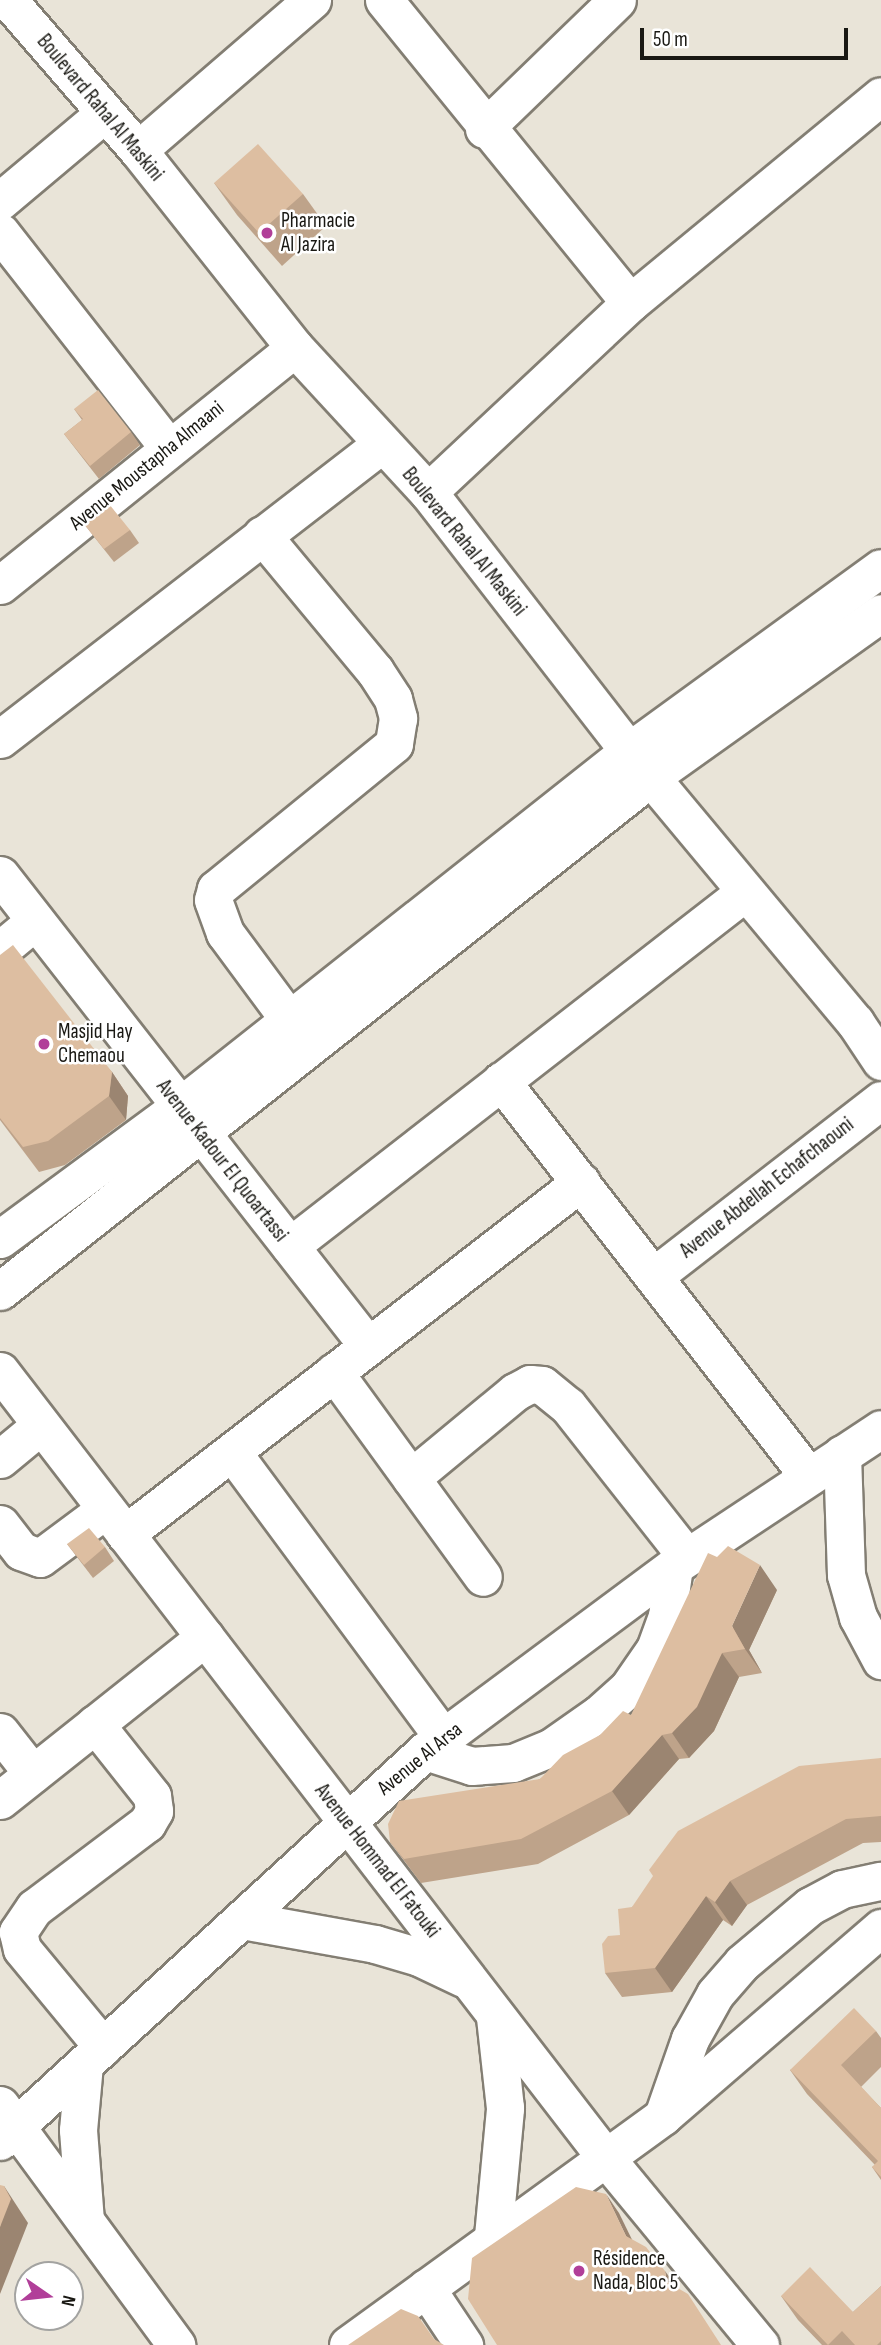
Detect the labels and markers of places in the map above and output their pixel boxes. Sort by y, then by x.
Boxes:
place label: Pharmacie Al Jazira [281,208,355,258]
marker: Pharmacie Al Jazira [259,225,275,241]
place label: Masjid Hay Chemaou [58,1019,133,1069]
marker: Masjid Hay Chemaou [36,1036,52,1052]
place label: Résidence Nada, Bloc 5 [593,2246,678,2296]
marker: Résidence Nada, Bloc 5 [571,2263,587,2279]

